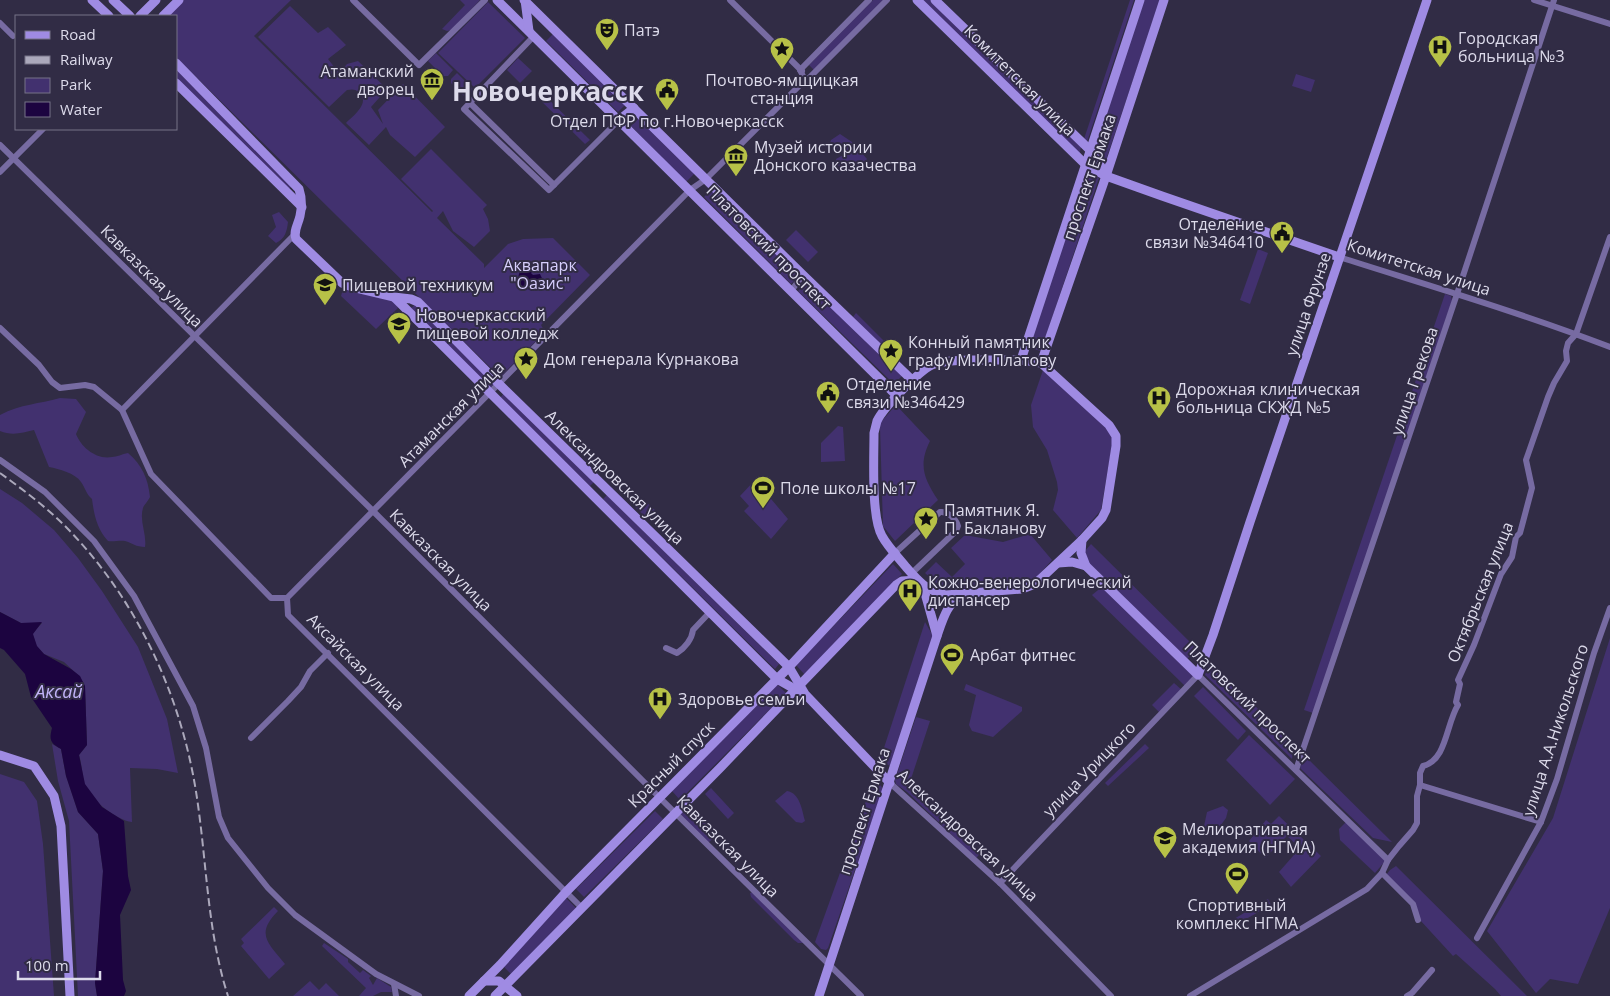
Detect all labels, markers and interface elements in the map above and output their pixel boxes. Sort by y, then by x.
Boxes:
legend [15,15,178,130]
theatre icon: Патэ [594,17,620,51]
place label: Патэ [624,19,660,41]
street label: Комитетская улица [959,19,1081,141]
text: Road [60,24,96,44]
place label: Городская больница №3 [1458,27,1565,67]
hospital icon: Городская больница №3 [1427,34,1453,68]
place icon: Почтово-ямщицкая станция [769,36,795,70]
text: Railway [60,49,113,69]
place label: Атаманский дворец [320,60,414,100]
museum icon: Атаманский дворец [419,67,445,101]
place label: Почтово-ямщицкая станция [705,69,859,109]
district label: Новочеркасск [452,73,645,109]
text: Park [60,74,91,94]
public building icon: Отдел ПФР по г.Новочеркасск [654,77,680,111]
text: Water [60,99,102,119]
place label: Отдел ПФР по г.Новочеркасск [550,110,785,132]
street label: проспект Ермака [1057,111,1121,243]
place label: Музей истории Донского казачества [754,136,917,176]
museum icon: Музей истории Донского казачества [723,143,749,177]
street label: Платовский проспект [702,180,837,315]
place label: Отделение связи №346410 [1145,213,1264,253]
street label: Кавказская улица [96,220,208,332]
public building icon: Отделение связи №346410 [1269,220,1295,254]
street label: Комитетская улица [1345,233,1493,301]
street label: улица Фрунзе [1280,249,1336,359]
park label: Аквапарк "Оазис" [503,254,577,294]
school or university icon: Пищевой техникум [312,272,338,306]
place label: Пищевой техникум [342,274,494,296]
place label: Новочеркасский пищевой колледж [416,304,559,344]
school or university icon: Новочеркасский пищевой колледж [386,311,412,345]
street label: улица Грекова [1385,324,1443,438]
place label: Конный памятник графу М.И.Платову [908,331,1057,371]
place icon: Конный памятник графу М.И.Платову [878,338,904,372]
place icon: Дом генерала Курнакова [513,346,539,380]
place label: Дом генерала Курнакова [544,348,739,370]
street label: Атаманская улица [393,356,509,472]
place label: Отделение связи №346429 [846,373,965,413]
place label: Дорожная клиническая больница СКЖД №5 [1176,378,1360,418]
public building icon: Отделение связи №346429 [815,380,841,414]
hospital icon: Дорожная клиническая больница СКЖД №5 [1146,385,1172,419]
street label: Александровская улица [541,405,689,549]
sports icon: Поле школы №17 [750,475,776,509]
place label: Поле школы №17 [780,477,916,499]
place label: Памятник Я. П. Бакланову [944,499,1047,539]
street label: Кавказская улица [385,504,497,616]
place icon: Памятник Я. П. Бакланову [913,506,939,540]
street label: Октябрьская улица [1442,518,1518,666]
place label: Кожно-венерологический диспансер [928,571,1132,611]
hospital icon: Кожно-венерологический диспансер [897,578,923,612]
street label: Аксайская улица [303,609,409,715]
street label: Платовский проспект [1180,636,1316,769]
street label: улица А.А.Никольского [1517,641,1593,819]
sports icon: Арбат фитнес [939,642,965,676]
place label: Арбат фитнес [970,644,1076,666]
water label: Аксай [33,679,83,703]
hospital icon: Здоровье семьи [647,686,673,720]
place label: Здоровье семьи [678,688,805,710]
street label: Красный спуск [623,715,720,812]
street label: улица Урицкого [1038,717,1140,821]
street label: проспект Ермака [833,745,895,877]
street label: Александровская улица [893,764,1043,906]
street label: Кавказская улица [672,790,784,902]
place label: Мелиоративная академия (НГМА) [1182,818,1315,858]
school or university icon: Мелиоративная академия (НГМА) [1152,825,1178,859]
sports icon: Спортивный комплекс НГМА [1224,861,1250,895]
place label: Спортивный комплекс НГМА [1176,894,1299,934]
scale bar [18,948,100,980]
text: 100 m [25,955,69,975]

